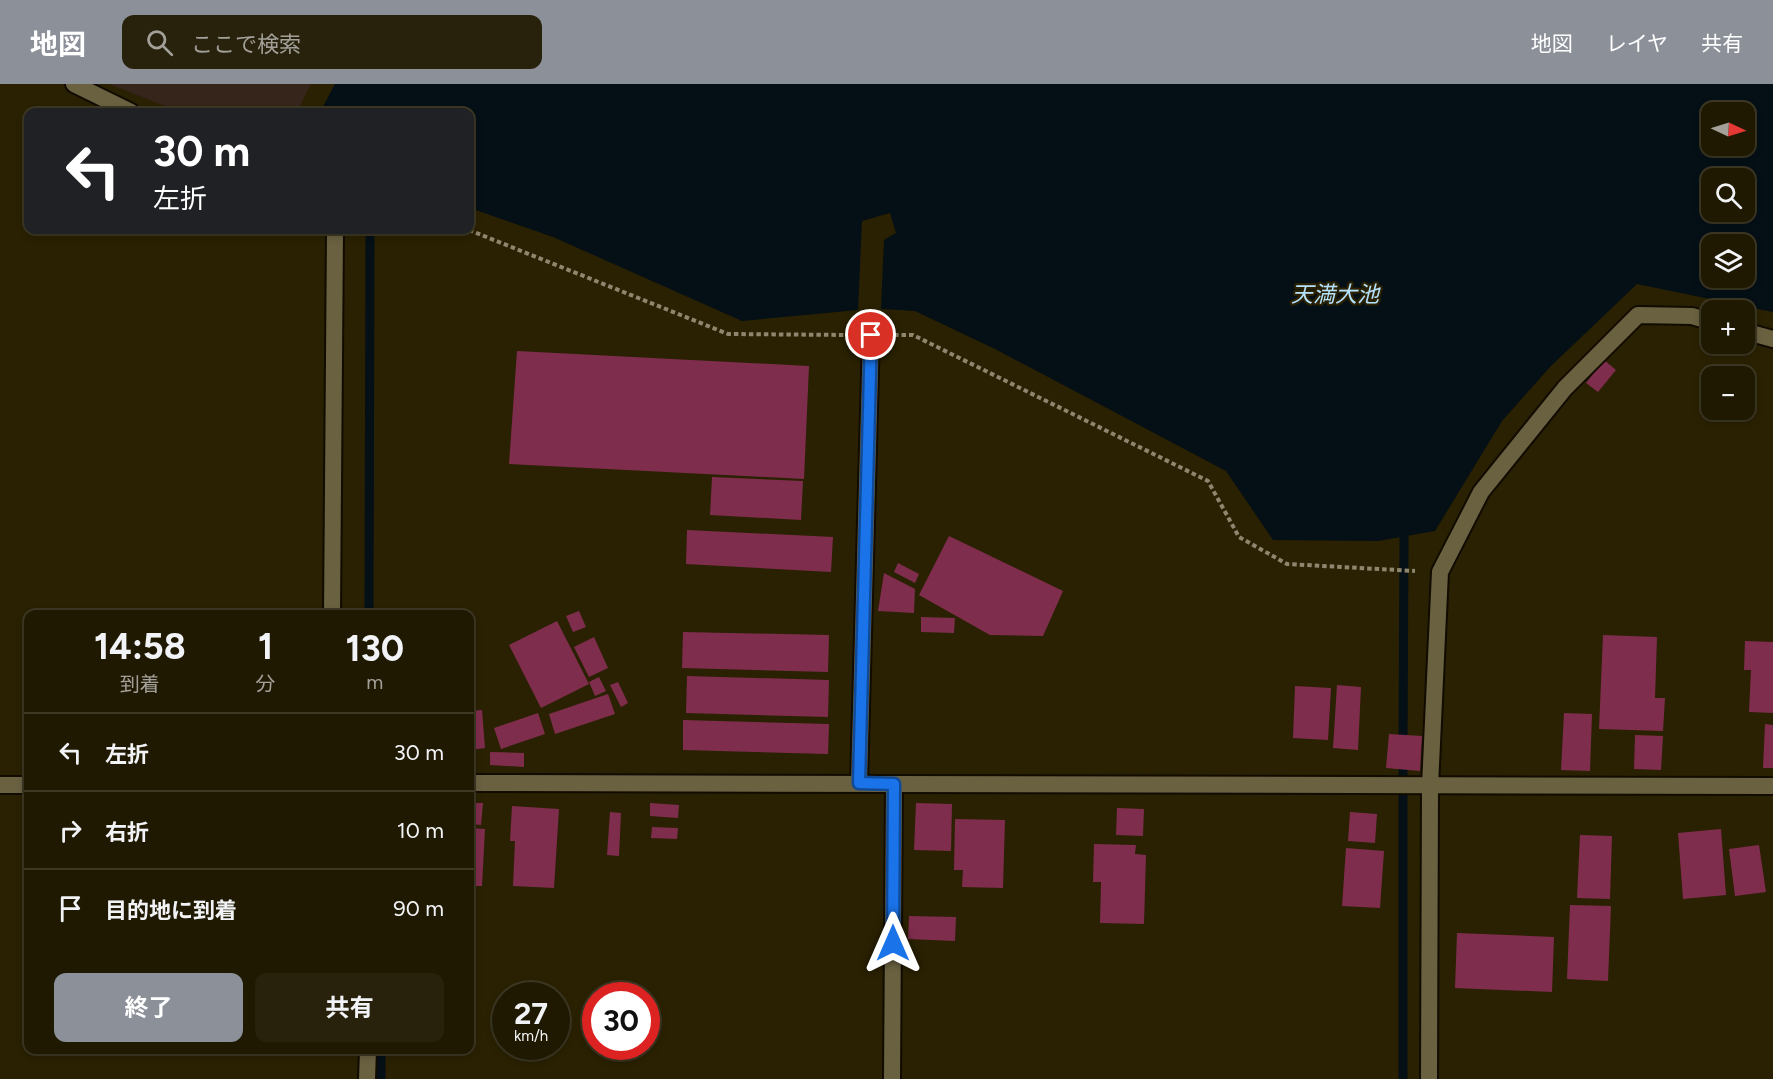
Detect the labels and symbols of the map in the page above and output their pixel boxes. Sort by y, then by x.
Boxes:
north arrow [1701,102,1755,156]
water label: 天満大池 [1291,281,1381,308]
pin [845,309,896,360]
position arrow [861,911,925,975]
speed limit sign: 30 [582,982,660,1060]

